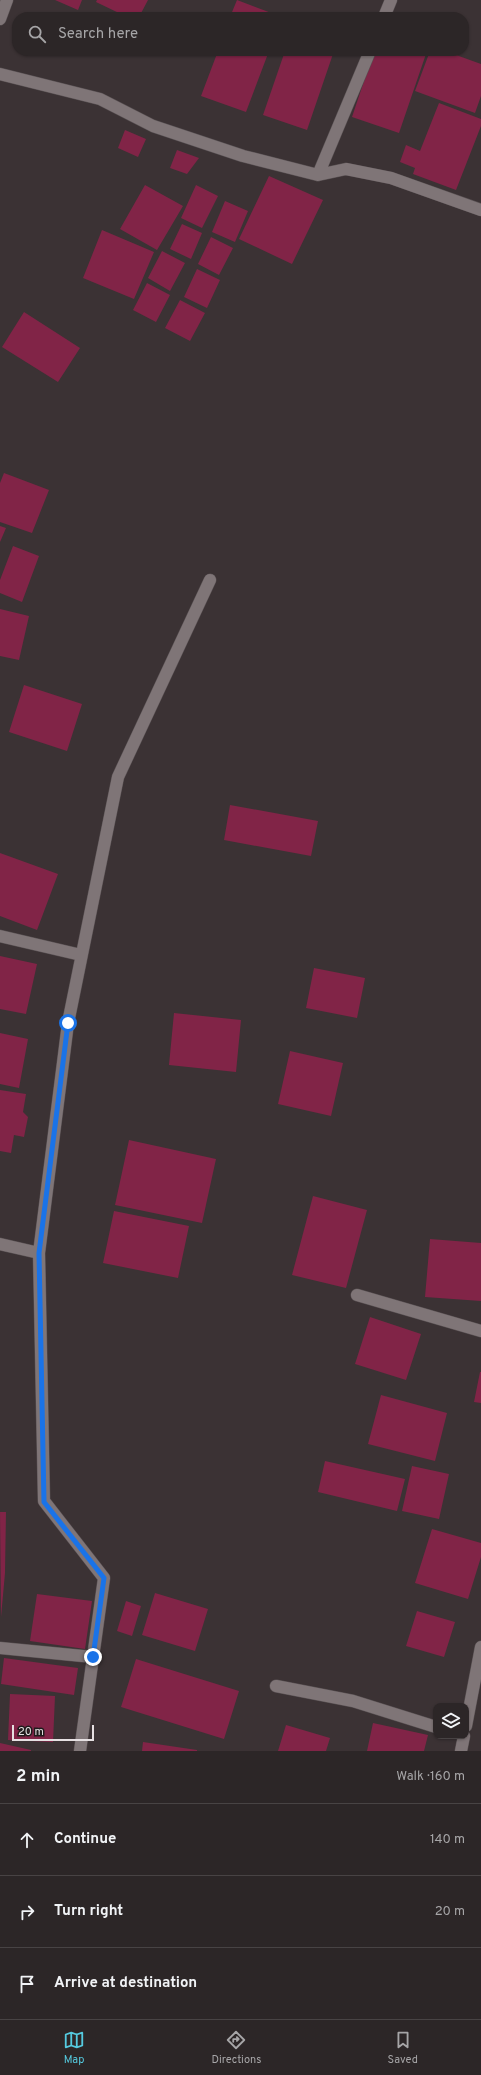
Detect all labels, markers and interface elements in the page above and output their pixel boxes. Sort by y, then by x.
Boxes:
search box [12,12,469,56]
icon: search [26,23,48,45]
text: Search here [58,25,138,44]
route start [59,1014,77,1032]
route end [84,1648,102,1666]
map controls [433,1703,469,1739]
button: layers [433,1703,469,1739]
scale bar [12,1723,94,1742]
text: 20 m [18,1725,44,1739]
text: 2 min [16,1766,60,1788]
text: Walk · 160 m [396,1769,465,1785]
icon: ahead [16,1829,38,1851]
text: Continue [54,1830,116,1849]
text: 140 m [430,1832,465,1848]
icon: right [16,1901,38,1923]
text: Turn right [54,1902,123,1921]
text: 20 m [435,1904,465,1920]
icon: arrive [16,1973,38,1995]
text: Arrive at destination [54,1974,197,1993]
tab: Map [63,2029,85,2067]
tab: Directions [211,2029,261,2067]
tab: Saved [388,2029,418,2067]

